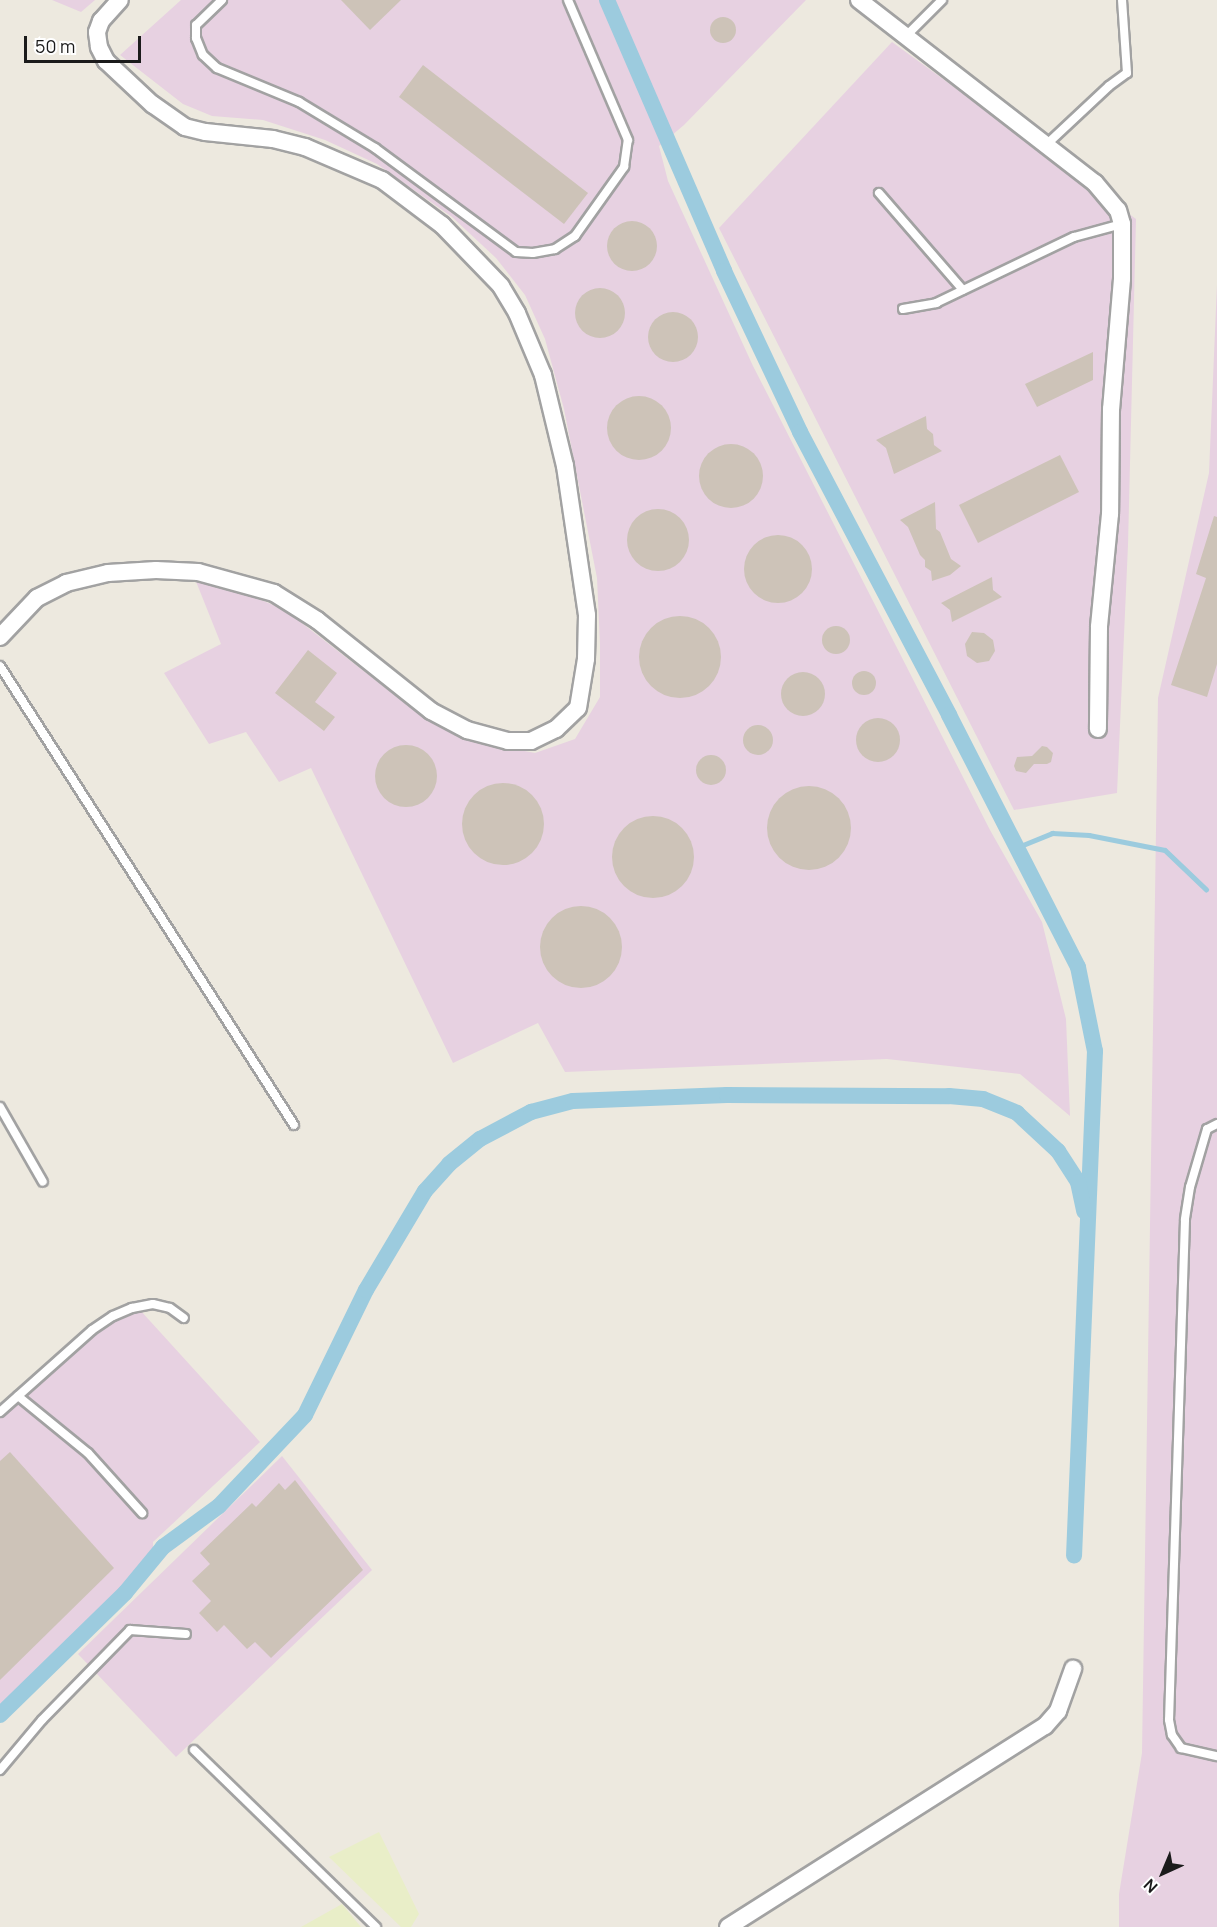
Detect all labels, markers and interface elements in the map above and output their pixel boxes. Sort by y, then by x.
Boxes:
scale bar [27,24,144,62]
text: 50 m [35,34,75,58]
north arrow [1133,1843,1193,1903]
text: N [1139,1874,1162,1898]

